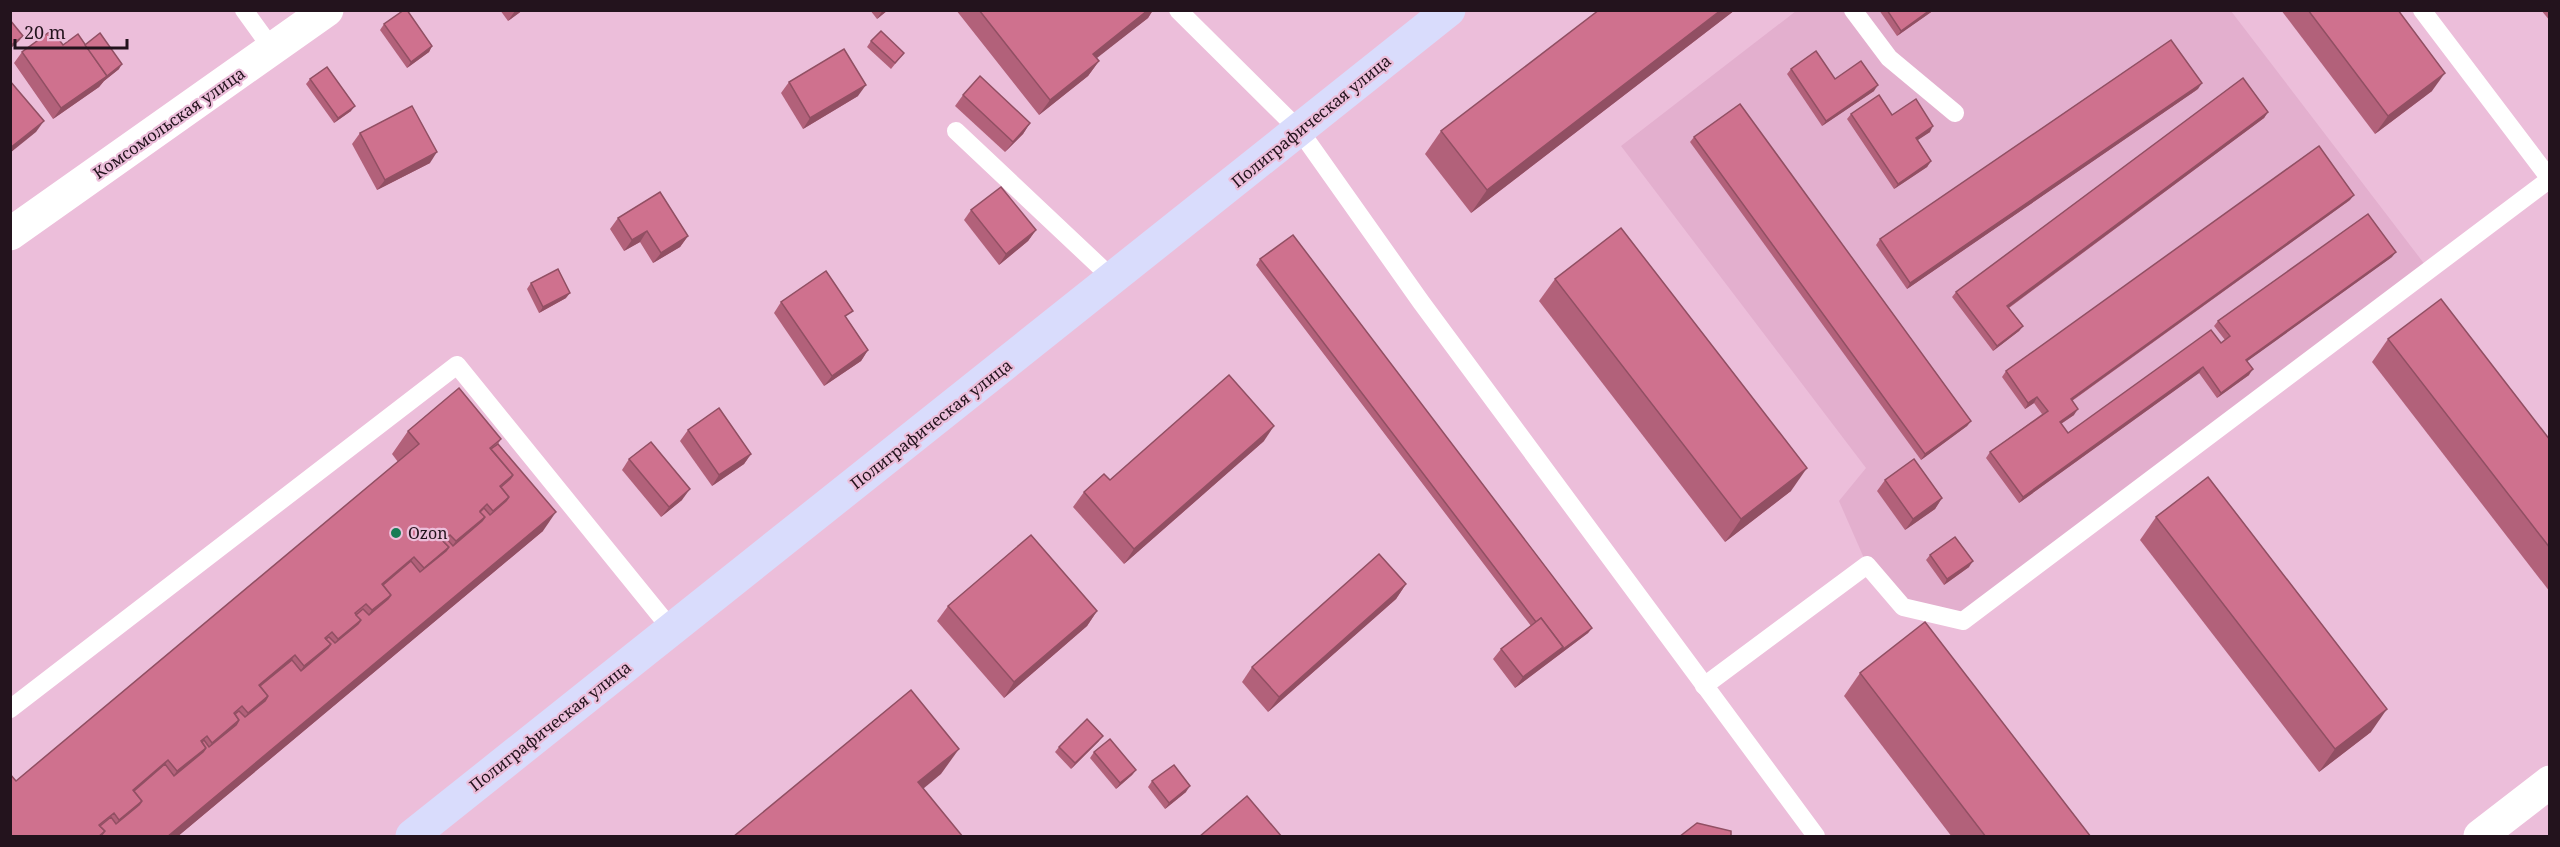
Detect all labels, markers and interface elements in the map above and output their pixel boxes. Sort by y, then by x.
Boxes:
scale bar [15,12,128,50]
text: 20 m [24,20,66,44]
street label: Полиграфическая улица [1227,50,1395,192]
street label: Комсомольская улица [89,62,249,184]
street label: Полиграфическая улица [846,354,1016,494]
place label: Ozon [408,522,448,544]
marker: Ozon [389,526,403,540]
street label: Полиграфическая улица [465,656,635,796]

